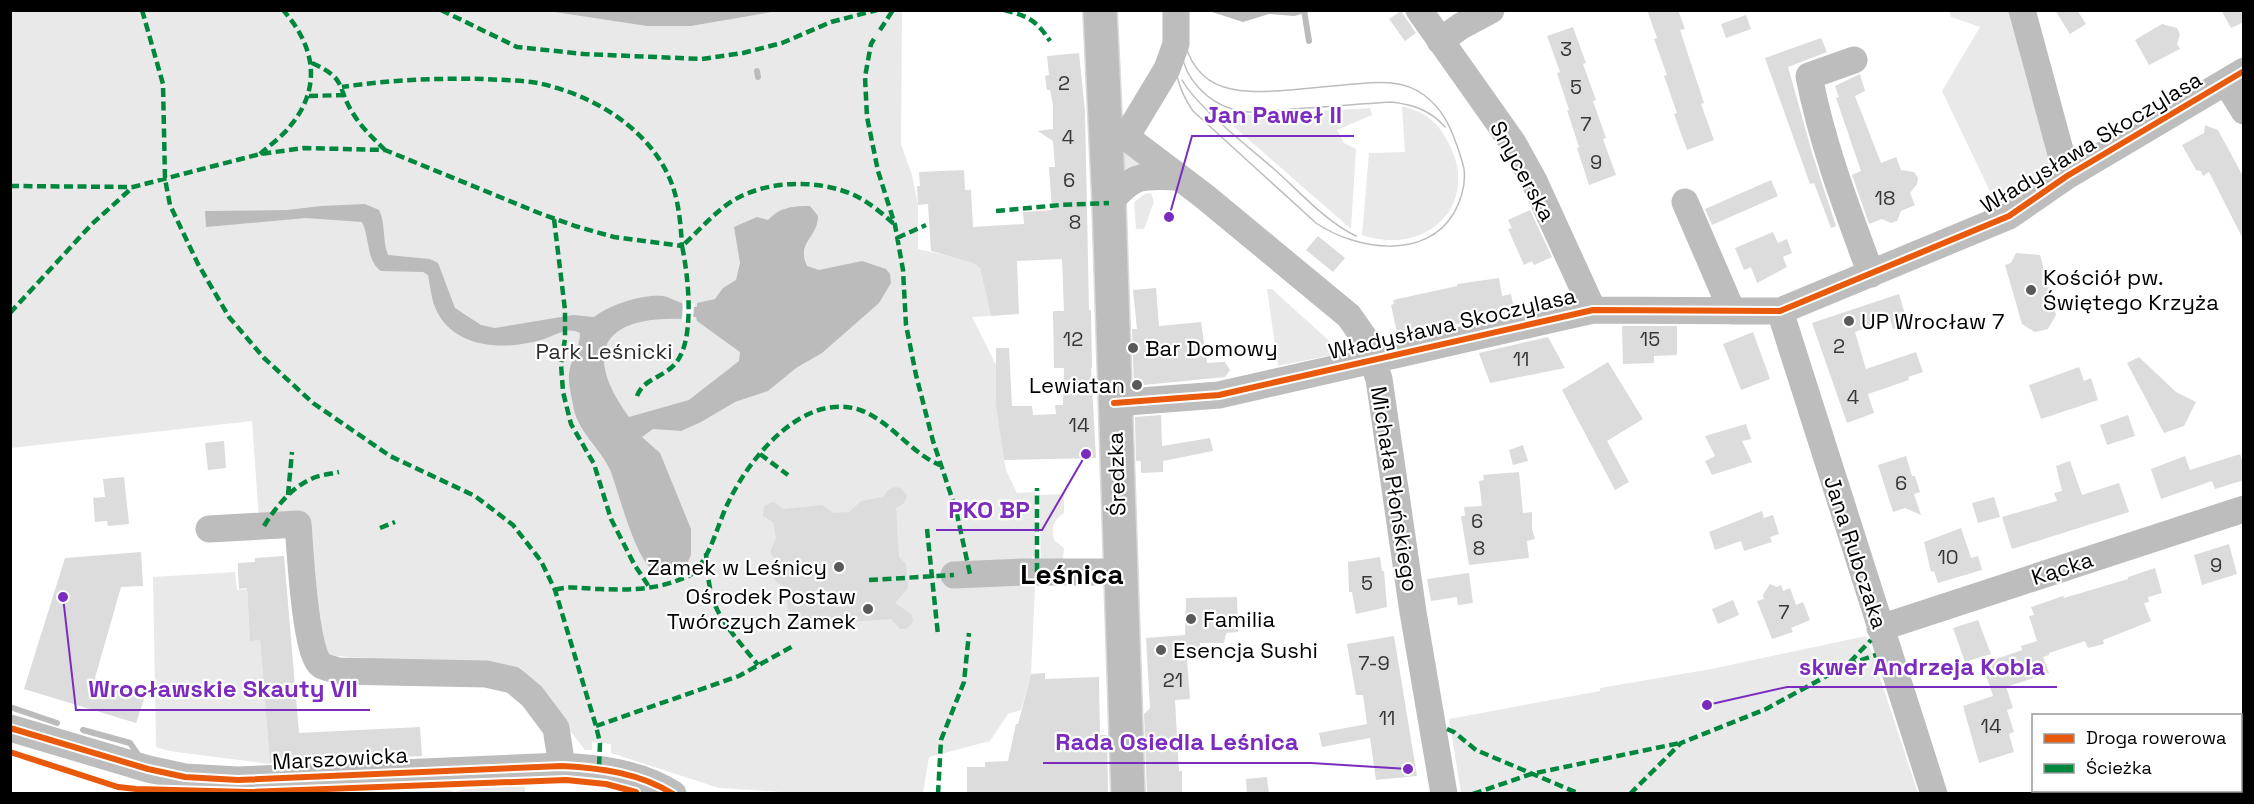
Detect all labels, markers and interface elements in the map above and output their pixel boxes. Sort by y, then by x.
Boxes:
house number: 3 [1560,36,1572,62]
street label: Władysława Skoczylasa [1975,65,2207,219]
house number: 2 [1058,70,1070,96]
house number: 5 [1570,74,1582,100]
callout: Jan Paweł II [1192,94,1354,136]
text: Jan Paweł II [1204,99,1342,130]
house number: 7 [1580,111,1592,137]
street label: Snycerska [1484,116,1562,226]
house number: 4 [1062,124,1074,150]
house number: 9 [1590,149,1602,175]
house number: 6 [1063,167,1075,193]
house number: 18 [1875,185,1895,211]
house number: 8 [1069,209,1081,235]
place label: Kościół pw. Świętego Krzyża [2043,263,2219,316]
street label: Władysława Skoczylasa [1326,281,1579,365]
marker: Kościół pw. Świętego Krzyża [2024,283,2038,297]
place label: UP Wrocław 7 [1861,307,2004,335]
marker: UP Wrocław 7 [1842,314,1856,328]
house number: 12 [1063,326,1083,352]
house number: 15 [1640,326,1660,352]
house number: 2 [1833,333,1845,359]
place label: Bar Domowy [1145,334,1278,362]
park label: Park Leśnicki [535,337,673,365]
marker: Bar Domowy [1126,341,1140,355]
house number: 11 [1513,346,1529,372]
place label: Lewiatan [1029,371,1125,399]
marker: Lewiatan [1130,378,1144,392]
street label: Michała Płońskiego [1365,384,1425,594]
house number: 4 [1847,384,1859,410]
house number: 14 [1069,412,1089,438]
street label: Średzka [1101,431,1131,517]
house number: 6 [1895,470,1907,496]
street label: Jana Rubczaka [1818,472,1894,633]
callout: PKO BP [936,488,1042,530]
text: PKO BP [948,494,1030,525]
house number: 6 [1471,508,1483,534]
house number: 8 [1473,535,1485,561]
house number: 10 [1937,544,1959,570]
street label: Kącka [2028,545,2097,591]
house number: 9 [2210,552,2222,578]
place label: Zamek w Leśnicy [647,553,827,581]
district label: Leśnica [1020,556,1124,592]
marker: Zamek w Leśnicy [832,560,846,574]
house number: 5 [1361,570,1373,596]
place label: Ośrodek Postaw Twórczych Zamek [667,582,856,635]
house number: 7 [1778,599,1790,625]
marker: Ośrodek Postaw Twórczych Zamek [861,602,875,616]
place label: Familia [1203,605,1275,633]
marker: Familia [1184,612,1198,626]
place label: Esencja Sushi [1173,636,1318,664]
marker: Esencja Sushi [1154,643,1168,657]
callout: skwer Andrzeja Kobla [1787,645,2057,687]
house number: 7-9 [1358,650,1390,676]
text: skwer Andrzeja Kobla [1799,651,2045,682]
house number: 21 [1163,667,1183,693]
callout: Wrocławskie Skauty VII [76,668,370,710]
text: Wrocławskie Skauty VII [88,673,358,704]
house number: 11 [1379,705,1395,731]
house number: 14 [1981,713,2001,739]
legend [2032,714,2242,792]
callout: Rada Osiedla Leśnica [1043,721,1311,763]
text: Rada Osiedla Leśnica [1055,726,1299,757]
text: Droga rowerowa [2086,726,2226,749]
street label: Marszowicka [271,740,409,776]
text: Ścieżka [2086,756,2152,779]

